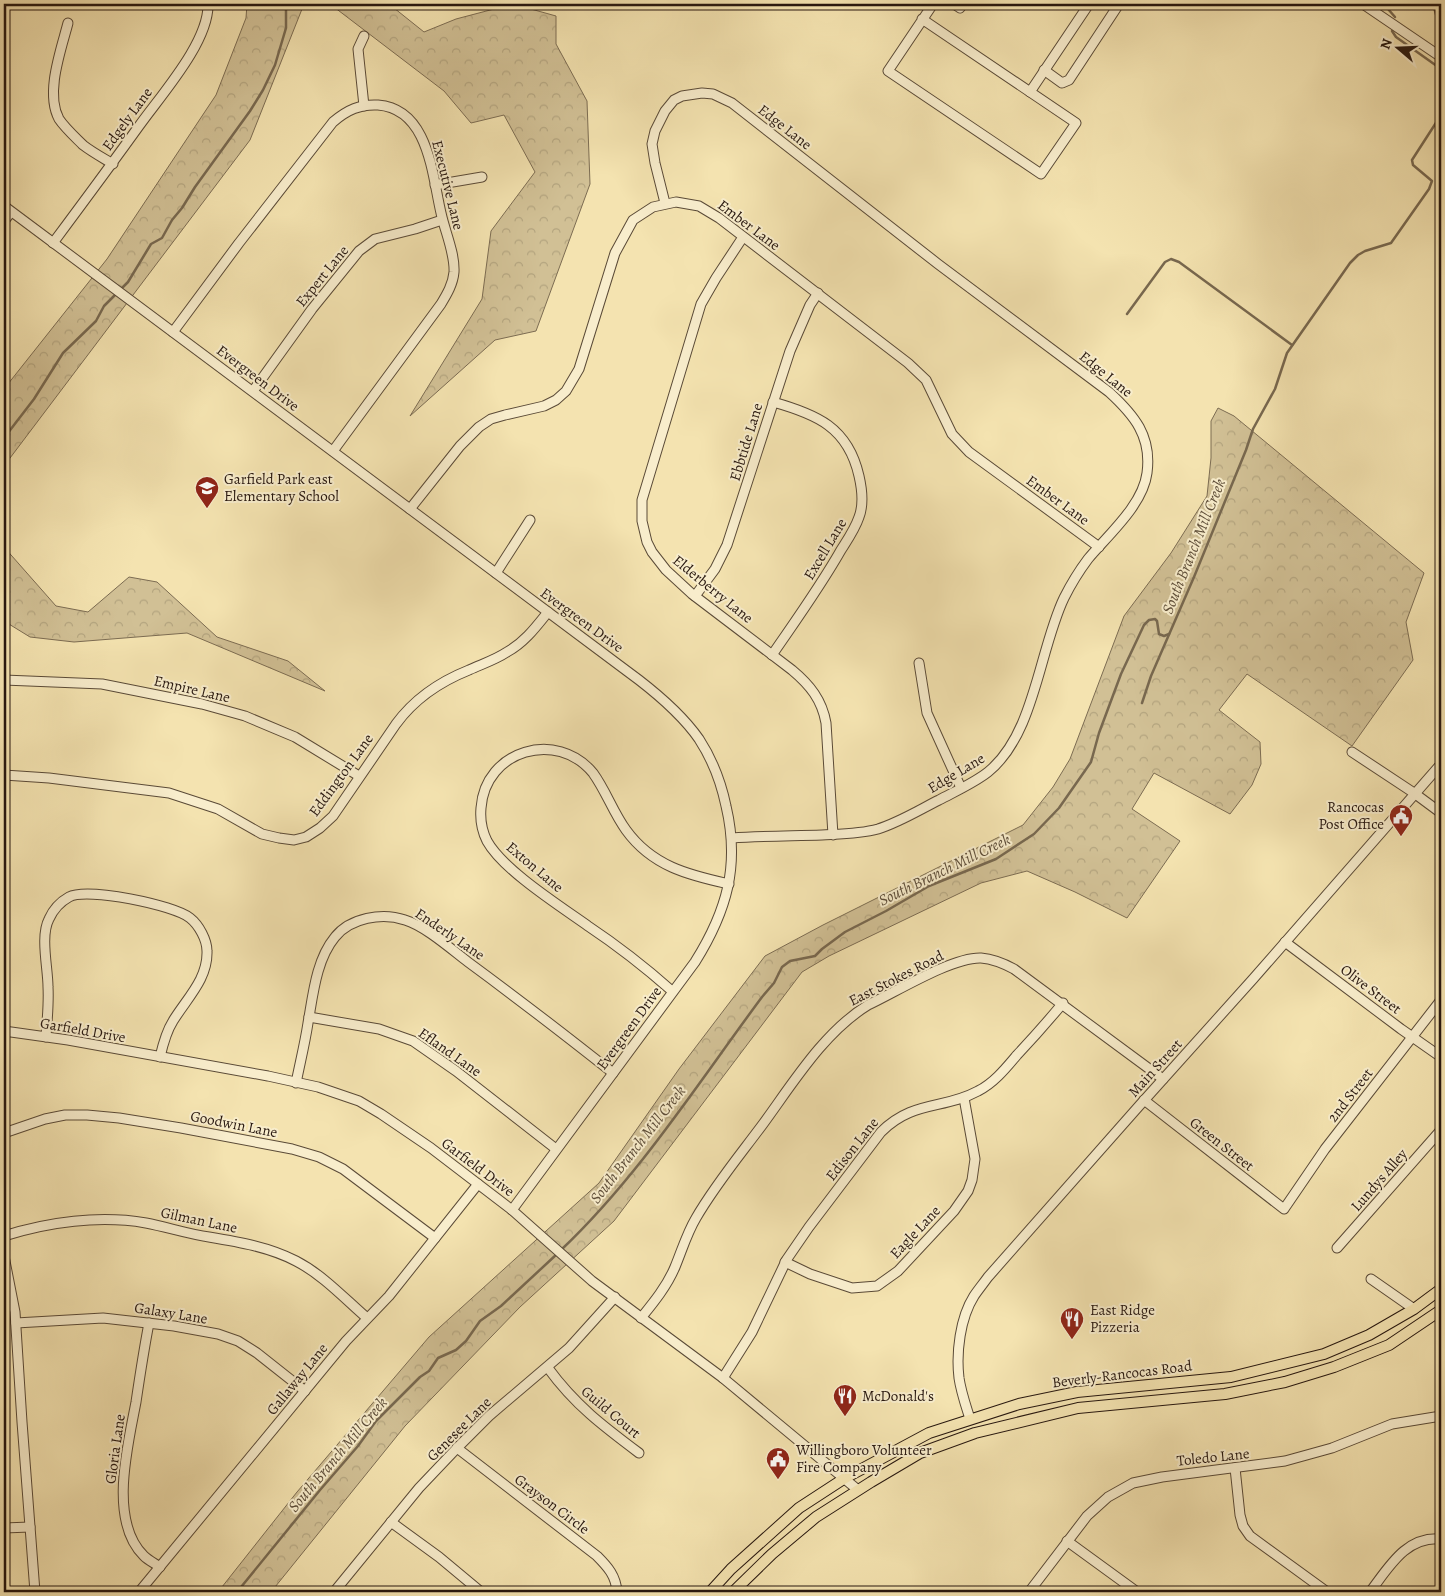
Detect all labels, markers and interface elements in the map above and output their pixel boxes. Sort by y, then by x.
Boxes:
north arrow [1372,22,1422,72]
text: N [1376,36,1397,52]
street label: Edgely Lane [97,83,157,155]
street label: Edge Lane [754,100,816,155]
street label: Executive Lane [427,138,469,232]
street label: Ember Lane [714,195,785,255]
street label: Expert Lane [291,241,353,311]
street label: Evergreen Drive [213,340,304,416]
street label: Edge Lane [1075,346,1137,402]
street label: Ebbtide Lane [725,400,767,483]
place label: Garfield Park east Elementary School [224,469,339,506]
street label: Ember Lane [1022,470,1094,530]
school or university icon: Garfield Park east Elementary School [194,475,220,509]
water label: South Branch Mill Creek [1157,476,1231,617]
street label: Excell Lane [799,514,851,583]
street label: Elderberry Lane [669,550,758,628]
street label: Evergreen Drive [536,583,628,657]
street label: Empire Lane [152,670,232,708]
street label: Eddington Lane [304,729,378,820]
street label: Edge Lane [924,748,989,798]
place label: Rancocas Post Office [1318,797,1384,834]
public building icon: Rancocas Post Office [1388,803,1414,837]
water label: South Branch Mill Creek [875,828,1014,911]
street label: Exton Lane [502,837,568,897]
street label: Enderly Lane [411,903,489,965]
street label: East Stokes Road [845,945,948,1011]
street label: Olive Street [1337,960,1406,1018]
street label: Evergreen Drive [592,982,666,1074]
street label: Garfield Drive [39,1013,128,1047]
street label: Efland Lane [414,1023,486,1081]
street label: Main Street [1124,1035,1187,1101]
street label: 2nd Street [1323,1064,1377,1126]
water label: South Branch Mill Creek [585,1081,691,1208]
street label: Goodwin Lane [189,1106,279,1142]
street label: Green Street [1186,1112,1258,1176]
street label: Edison Lane [821,1113,883,1185]
street label: Garfield Drive [437,1133,519,1201]
street label: Lundys Alley [1346,1144,1412,1216]
street label: Eagle Lane [885,1201,945,1263]
street label: Gilman Lane [159,1202,239,1238]
street label: Galaxy Lane [133,1297,209,1329]
place label: East Ridge Pizzeria [1090,1300,1155,1337]
restaurant icon: East Ridge Pizzeria [1059,1306,1085,1340]
street label: Gallaway Lane [262,1339,332,1419]
street label: Beverly-Rancocas Road [1051,1355,1194,1392]
street label: Guild Court [577,1381,645,1443]
restaurant icon: McDonald's [832,1383,858,1417]
place label: McDonald's [862,1386,934,1406]
water label: South Branch Mill Creek [283,1392,392,1517]
street label: Genesee Lane [422,1392,496,1466]
street label: Gloria Lane [100,1412,130,1485]
place label: Willingboro Volunteer Fire Company [795,1440,932,1477]
street label: Toledo Lane [1176,1443,1251,1471]
public building icon: Willingboro Volunteer Fire Company [765,1446,791,1480]
street label: Grayson Circle [510,1469,594,1539]

